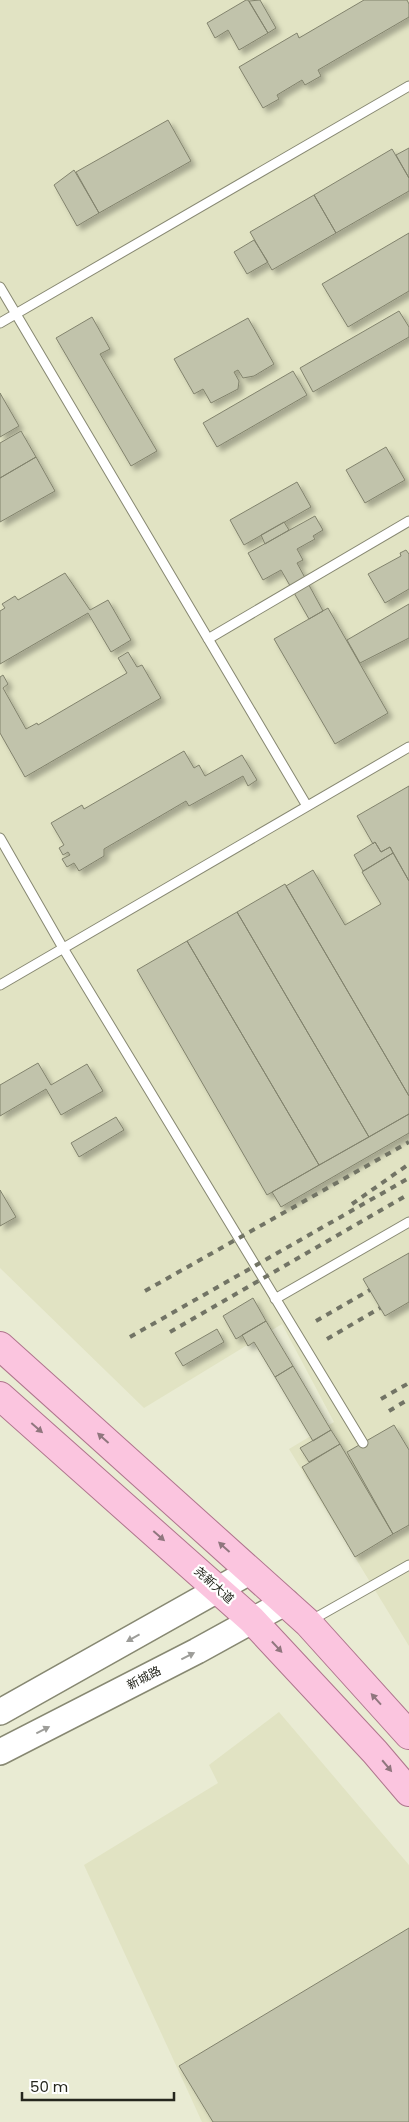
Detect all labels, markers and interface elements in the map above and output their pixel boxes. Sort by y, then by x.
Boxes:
one-way arrow [30,1422,42,1434]
one-way arrow [97,1433,110,1444]
one-way arrow [152,1530,165,1541]
one-way arrow [219,1541,231,1553]
street label: 尧新大道 [191,1562,238,1607]
one-way arrow [125,1634,140,1642]
one-way arrow [271,1640,283,1652]
one-way arrow [181,1652,195,1660]
street label: 新城路 [124,1662,164,1693]
one-way arrow [371,1692,382,1705]
one-way arrow [36,1726,51,1734]
one-way arrow [381,1760,392,1772]
scale bar [22,2070,175,2102]
text: 50 m [30,2076,68,2097]

